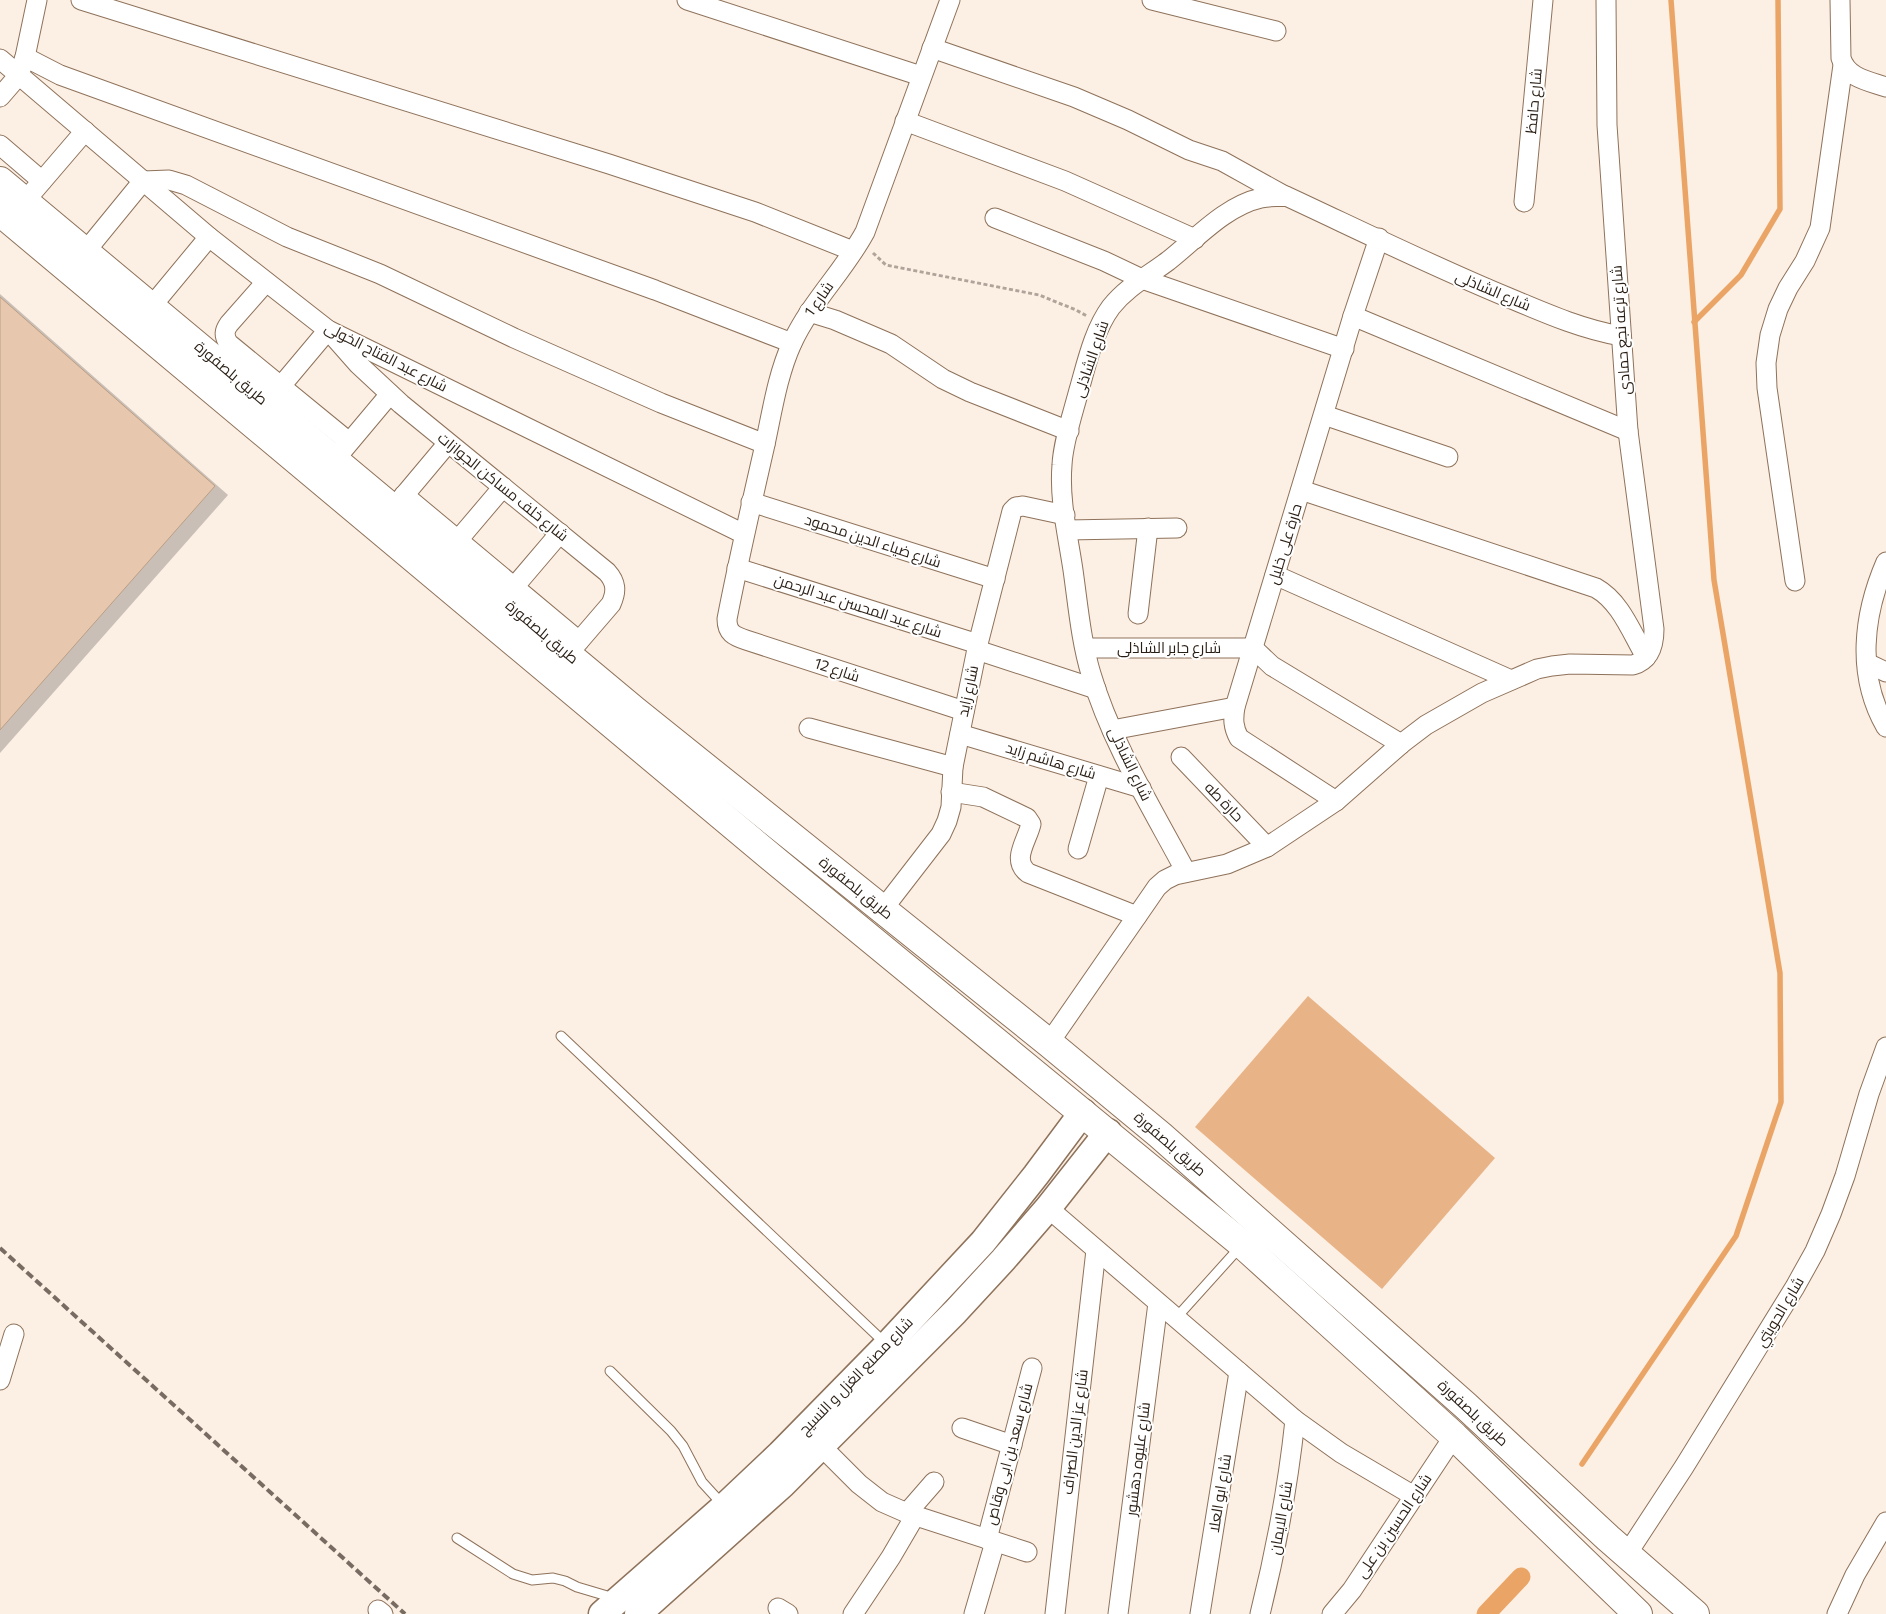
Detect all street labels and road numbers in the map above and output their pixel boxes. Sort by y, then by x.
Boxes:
street label: شارع حافظ [1521,67,1548,135]
street label: شارع ترعه نجع حمادى [1606,264,1637,395]
street label: شارع الشاذلى [1452,266,1534,317]
street label: شارع 1 [800,278,839,321]
street label: شارع عبد الفتاح الخولى [321,317,451,398]
street label: شارع الشاذلى [1069,318,1114,400]
street label: طريق بلصفورة [190,337,272,409]
street label: شارع خلف مساكن الجوازات [433,428,573,547]
street label: حارة على خليل [1263,501,1307,587]
street label: شارع ضياء الدين محمود [802,509,944,573]
street label: شارع عبد المحسن عبد الرحمن [771,569,944,644]
street label: طريق بلصفورة [501,596,583,668]
street label: شارع جابر الشاذلى [1117,638,1221,659]
street label: شارع 12 [811,653,862,688]
street label: شارع زايد [953,664,984,719]
street label: شارع الشاذلى [1103,724,1157,805]
street label: شارع هاشم زايد [1003,738,1099,785]
street label: حارة طه [1201,778,1248,826]
street label: طريق بلصفورة [815,852,897,924]
street label: طريق بلصفورة [1130,1107,1210,1181]
street label: شارع الحويتي [1751,1273,1810,1352]
street label: شارع مصنع الغزل و النسيج [794,1313,918,1440]
street label: شارع عز الدين الصراف [1057,1368,1094,1496]
street label: طريق بلصفورة [1433,1375,1513,1451]
street label: شارع سعد بن ابى وقاص [980,1381,1039,1527]
street label: شارع عليوه دهشور [1121,1401,1156,1518]
street label: شارع ابو العلا [1204,1452,1237,1534]
street label: شارع الحسين بن على [1352,1470,1437,1583]
street label: شارع الايمان [1265,1480,1298,1556]

